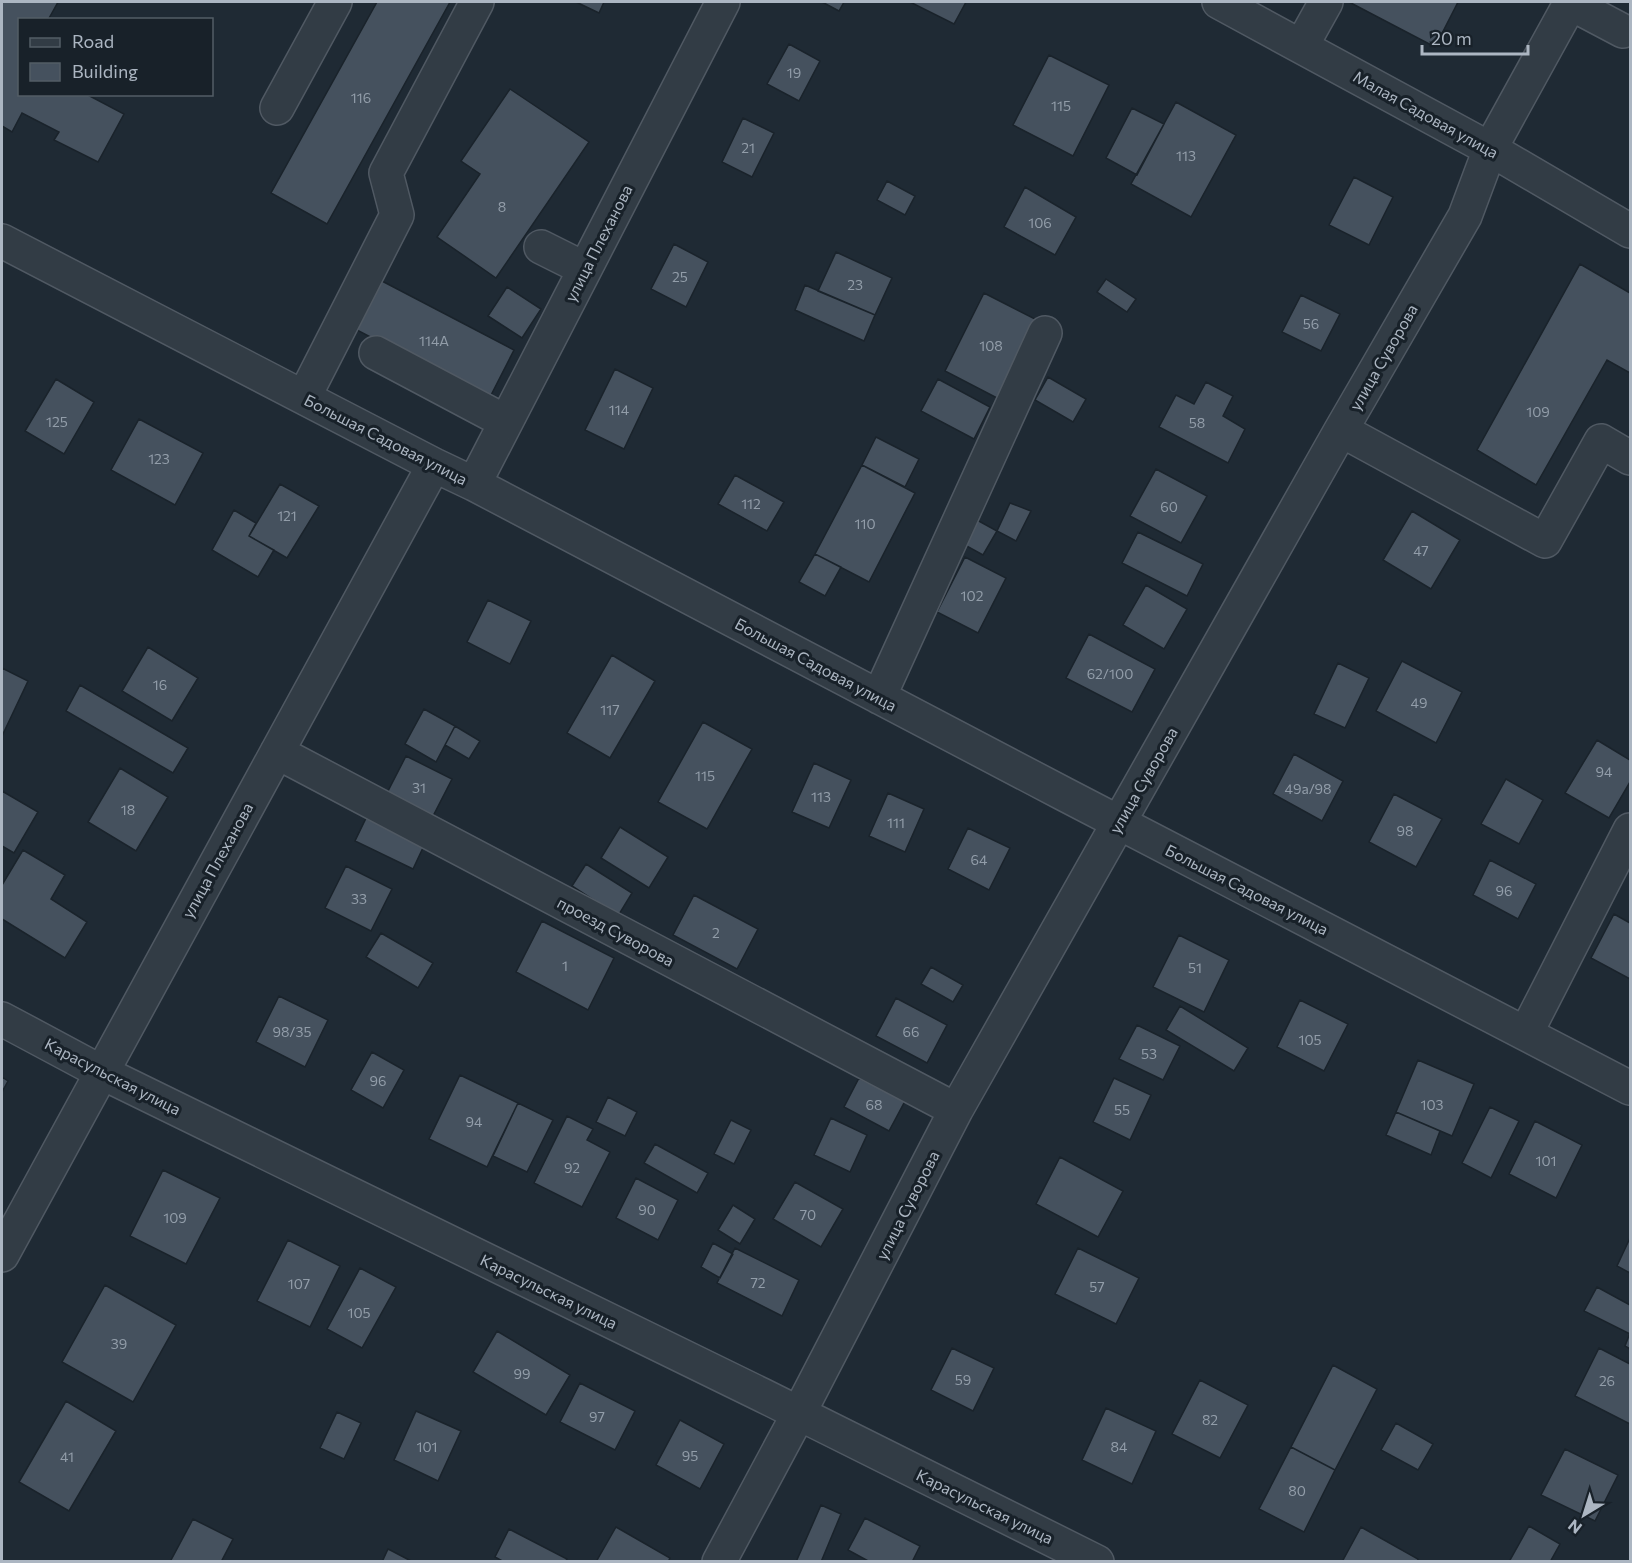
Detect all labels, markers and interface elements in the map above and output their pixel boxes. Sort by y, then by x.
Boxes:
legend [18,18,213,96]
scale bar [1422,18,1528,56]
text: 20 m [1431,27,1472,49]
text: Road [72,30,114,52]
text: Building [72,60,138,82]
house number: 19 [787,64,801,81]
street label: Малая Садовая улица [1350,66,1502,162]
house number: 116 [351,89,371,106]
house number: 115 [1051,97,1071,114]
house number: 21 [741,139,755,156]
house number: 113 [1176,147,1196,164]
street label: улица Плеханова [560,181,636,305]
house number: 8 [498,198,506,215]
house number: 106 [1028,214,1052,231]
house number: 25 [672,268,688,285]
house number: 23 [847,276,863,293]
street label: улица Суворова [1345,301,1421,413]
house number: 56 [1303,315,1319,332]
house number: 114А [419,332,449,349]
house number: 108 [979,337,1003,354]
street label: Большая Садовая улица [301,390,471,488]
house number: 114 [609,401,630,418]
house number: 109 [1526,403,1550,420]
house number: 125 [46,413,68,430]
house number: 58 [1189,414,1205,431]
house number: 123 [148,450,170,467]
house number: 112 [741,495,761,512]
house number: 60 [1160,498,1178,515]
house number: 121 [277,507,297,524]
house number: 110 [854,515,876,532]
house number: 47 [1413,542,1429,559]
house number: 102 [961,587,984,604]
street label: Большая Садовая улица [732,613,900,715]
house number: 62/100 [1087,665,1133,682]
house number: 16 [153,676,167,693]
house number: 49 [1411,694,1427,711]
house number: 117 [600,701,620,718]
street label: улица Суворова [1105,724,1181,836]
house number: 94 [1596,763,1613,780]
house number: 115 [695,767,715,784]
house number: 31 [412,779,426,796]
house number: 49а/98 [1284,780,1332,797]
house number: 113 [811,788,831,805]
street label: улица Плеханова [177,799,257,921]
house number: 18 [121,801,135,818]
house number: 111 [887,814,905,831]
house number: 98 [1397,822,1414,839]
street label: Большая Садовая улица [1162,840,1332,938]
house number: 64 [971,851,988,868]
house number: 96 [1496,882,1513,899]
house number: 33 [351,890,367,907]
street label: проезд Суворова [554,892,678,970]
house number: 2 [712,924,720,941]
house number: 1 [562,957,568,974]
house number: 51 [1188,959,1202,976]
house number: 98/35 [273,1023,311,1040]
house number: 66 [903,1023,920,1040]
house number: 105 [1298,1031,1322,1048]
street label: Карасульская улица [42,1034,184,1118]
house number: 53 [1141,1045,1157,1062]
house number: 96 [370,1072,387,1089]
house number: 68 [866,1096,883,1113]
house number: 103 [1420,1096,1444,1113]
house number: 55 [1114,1101,1130,1118]
house number: 94 [466,1113,483,1130]
street label: улица Суворова [871,1147,943,1263]
house number: 101 [1535,1152,1557,1169]
house number: 92 [564,1159,580,1176]
house number: 90 [638,1201,656,1218]
house number: 70 [800,1206,816,1223]
house number: 109 [163,1209,187,1226]
street label: Карасульская улица [478,1250,620,1332]
house number: 72 [750,1274,766,1291]
house number: 107 [288,1275,310,1292]
house number: 57 [1089,1278,1105,1295]
house number: 105 [347,1304,371,1321]
house number: 39 [111,1335,127,1352]
house number: 99 [514,1365,531,1382]
house number: 59 [955,1371,971,1388]
house number: 26 [1599,1372,1615,1389]
house number: 97 [589,1408,605,1425]
house number: 82 [1202,1411,1218,1428]
house number: 101 [416,1438,438,1455]
house number: 84 [1111,1438,1128,1455]
house number: 95 [682,1447,698,1464]
house number: 41 [60,1448,74,1465]
street label: Карасульская улица [914,1465,1056,1547]
house number: 80 [1288,1482,1306,1499]
north arrow [1554,1485,1614,1545]
text: N [1564,1516,1585,1538]

